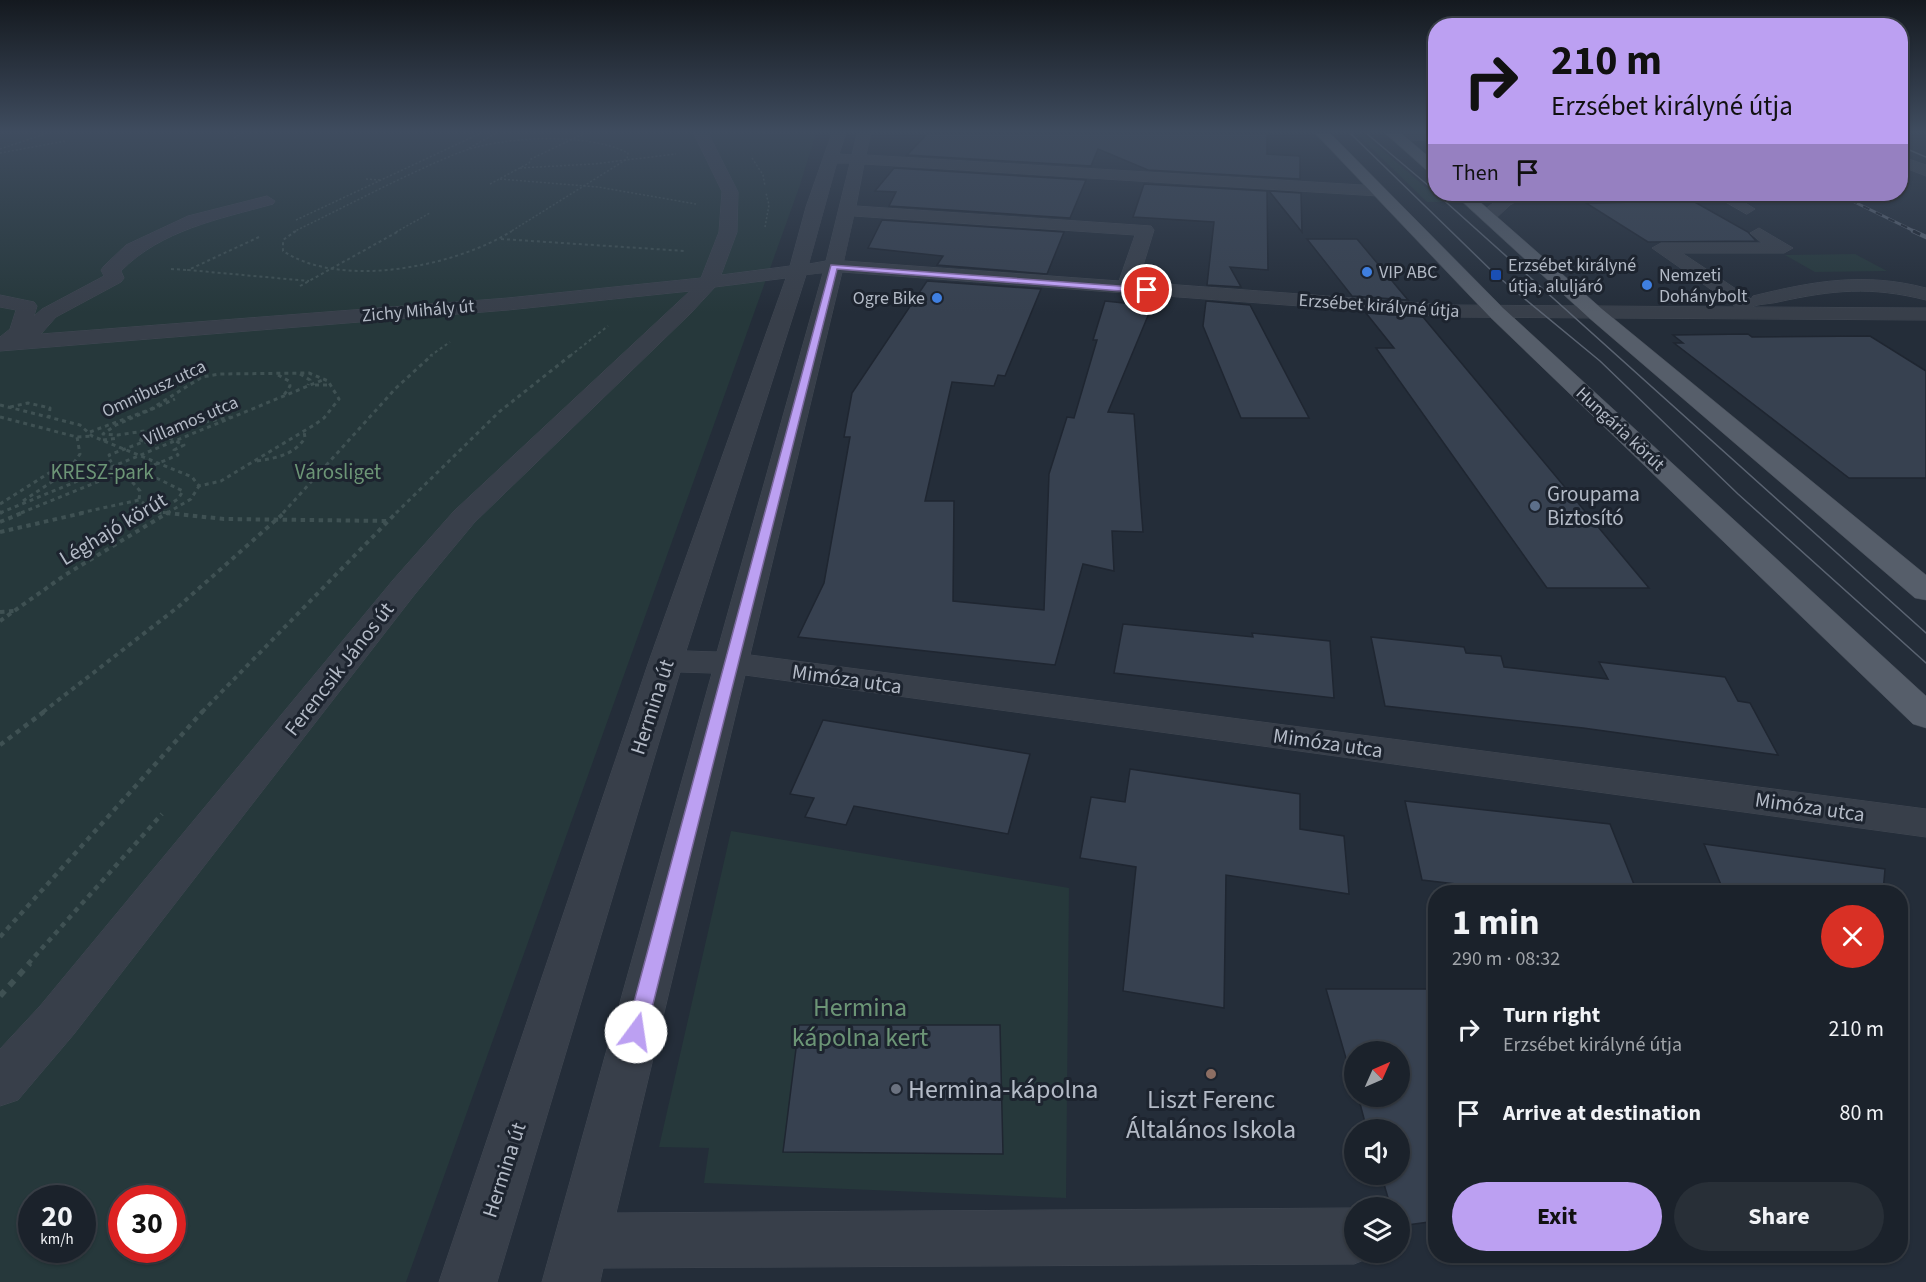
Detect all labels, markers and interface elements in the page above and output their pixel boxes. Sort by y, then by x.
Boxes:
text: 210 m [1551,31,1662,91]
icon: right [1452,42,1530,120]
text: Erzsébet királyné útja [1551,87,1793,126]
icon: arrive [1511,156,1544,189]
text: Then [1452,157,1499,189]
place label: Erzsébet királyné útja, aluljáró [1508,253,1636,299]
place label: VIP ABC [1379,260,1437,285]
place label: Nemzeti Dohánybolt [1659,263,1747,309]
pin [1121,264,1172,315]
marker: VIP ABC [1360,265,1374,279]
marker: Erzsébet királyné útja, aluljáró [1489,268,1503,282]
icon: arrive [1130,273,1163,306]
marker: Nemzeti Dohánybolt [1640,278,1654,292]
place label: Ogre Bike [853,286,925,311]
street label: Erzsébet királyné útja [1298,288,1460,324]
marker: Ogre Bike [930,291,944,305]
street label: Zichy Mihály út [361,294,475,328]
street label: Omnibusz utca [98,354,210,424]
street label: Hungária körút [1570,381,1670,477]
street label: Villamos utca [140,390,242,452]
park label: KRESZ-park [50,457,154,487]
park label: Városliget [295,457,381,487]
place label: Groupama Biztosító [1547,479,1640,533]
street label: Léghajó körút [54,485,172,573]
marker: Groupama Biztosító [1528,499,1542,513]
street label: Ferencsik János út [277,596,401,742]
street label: Hermina út [622,655,682,759]
street label: Mimóza utca [790,656,904,702]
street label: Mimóza utca [1271,720,1385,766]
street label: Mimóza utca [1753,784,1867,830]
text: 1 min [1452,897,1540,948]
button: close [1821,905,1884,968]
text: 290 m · 08:32 [1452,945,1560,973]
park label: Hermina kápolna kert [792,989,928,1056]
text: Turn right [1503,999,1600,1031]
position arrow [604,1000,668,1064]
icon: right [1452,1013,1485,1046]
text: 210 m [1829,1013,1884,1045]
text: Erzsébet királyné útja [1503,1031,1682,1059]
north arrow [1344,1041,1410,1107]
map controls [1344,1041,1410,1263]
marker: Liszt Ferenc Általános Iskola [1204,1067,1218,1081]
place label: Hermina-kápolna [908,1071,1098,1108]
place label: Liszt Ferenc Általános Iskola [1126,1081,1296,1148]
marker: Hermina-kápolna [889,1082,903,1096]
icon: arrive [1452,1097,1485,1130]
text: Arrive at destination [1503,1097,1701,1129]
text: 80 m [1839,1097,1884,1129]
street label: Hermina út [474,1118,534,1222]
button: sound [1344,1119,1410,1185]
button: Exit [1452,1182,1662,1251]
button: Share [1674,1182,1884,1251]
speed limit sign: 30 [108,1185,186,1263]
text: 20 [41,1195,73,1238]
button: layers [1344,1197,1410,1263]
text: km/h [40,1229,74,1250]

